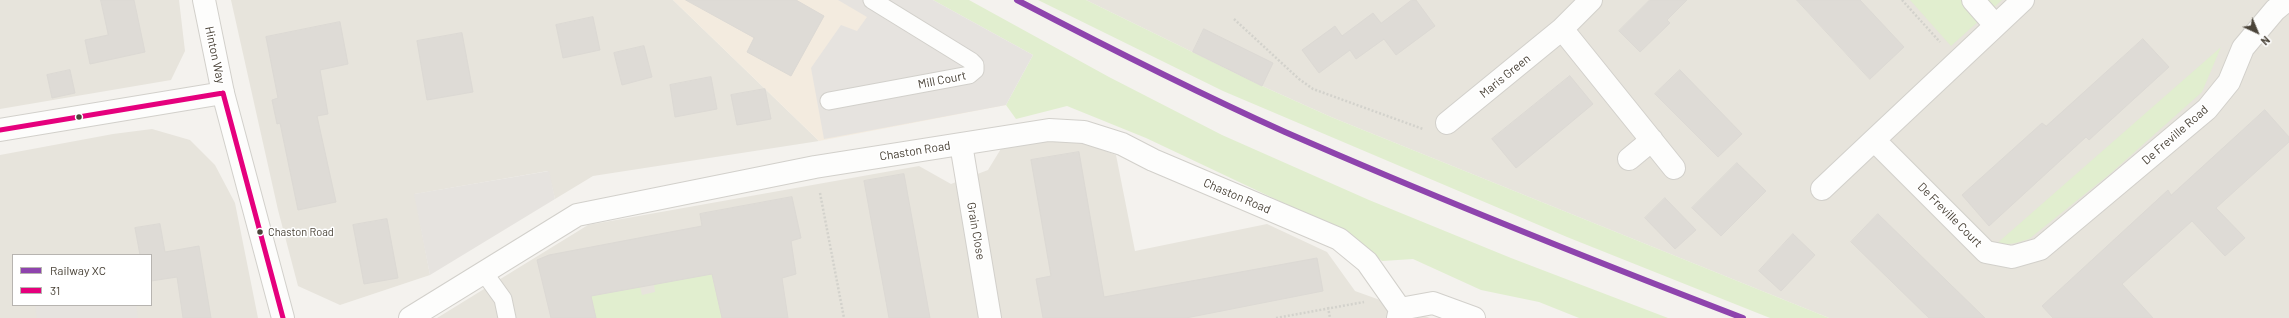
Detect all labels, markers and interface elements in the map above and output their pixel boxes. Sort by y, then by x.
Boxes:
north arrow [2237,12,2277,52]
street label: Hinton Way [202,25,228,85]
text: N [2259,34,2273,48]
street label: Maris Green [1477,51,1533,101]
street label: Mill Court [917,68,967,92]
street label: De Freville Road [2139,102,2211,168]
unlabelled marker [74,112,84,122]
street label: Chaston Road [878,138,952,164]
street label: Chaston Road [1201,175,1273,217]
street label: De Freville Court [1915,180,1985,250]
street label: Grain Close [964,201,988,261]
place label: Chaston Road [268,225,334,239]
marker: Chaston Road [255,227,265,237]
legend [12,254,152,306]
text: Railway XC [50,263,106,277]
text: 31 [50,283,60,297]

